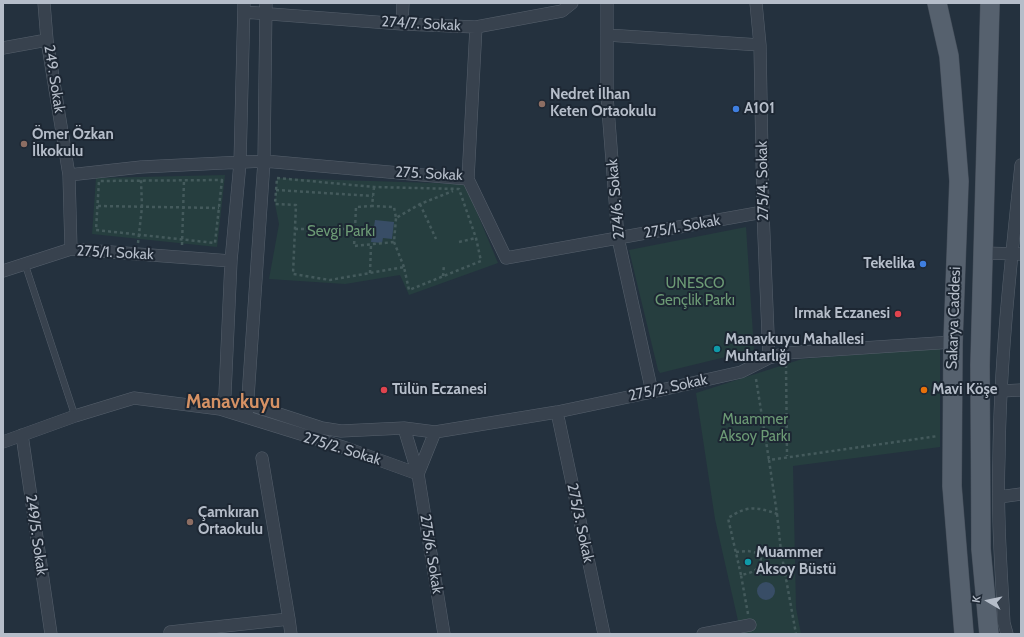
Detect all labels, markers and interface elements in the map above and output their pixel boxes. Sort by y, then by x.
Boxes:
street label: 274/7. Sokak [381,13,461,35]
street label: 249. Sokak [40,44,68,114]
place label: Nedret İlhan Keten Ortaokulu [550,86,656,121]
marker: Nedret İlhan Keten Ortaokulu [537,99,547,109]
place label: A101 [744,100,775,118]
marker: A101 [731,104,741,114]
place label: Ömer Özkan İlkokulu [32,126,114,161]
marker: Ömer Özkan İlkokulu [19,139,29,149]
street label: 275/4. Sokak [753,141,773,221]
street label: 274/6. Sokak [604,158,628,240]
street label: 275. Sokak [395,163,463,185]
street label: 275/1. Sokak [642,211,722,243]
park label: Sevgi Parkı [307,223,375,241]
street label: 275/1. Sokak [76,242,154,264]
place label: Tekelika [863,255,915,273]
marker: Tekelika [918,259,928,269]
street label: Sakarya Caddesi [943,266,965,370]
park label: UNESCO Gençlik Parkı [655,275,735,310]
place label: Irmak Eczanesi [794,305,890,323]
marker: Irmak Eczanesi [893,309,903,319]
place label: Manavkuyu Mahallesi Muhtarlığı [725,331,864,366]
marker: Manavkuyu Mahallesi Muhtarlığı [712,344,722,354]
street label: 275/2. Sokak [627,371,709,405]
place label: Tülün Eczanesi [392,381,487,399]
place label: Mavi Köşe [932,381,998,399]
marker: Tülün Eczanesi [379,385,389,395]
marker: Mavi Köşe [919,385,929,395]
district label: Manavkuyu [186,391,280,413]
park label: Muammer Aksoy Parkı [719,411,791,446]
street label: 275/2. Sokak [301,429,383,469]
street label: 275/3. Sokak [563,482,597,564]
street label: 249/5. Sokak [21,493,51,577]
place label: Çamkıran Ortaokulu [198,504,263,539]
street label: 275/6. Sokak [416,513,446,595]
marker: Çamkıran Ortaokulu [185,517,195,527]
place label: Muammer Aksoy Büstü [756,544,836,579]
marker: Muammer Aksoy Büstü [743,557,753,567]
north arrow [968,581,1008,621]
text: K [969,595,984,604]

